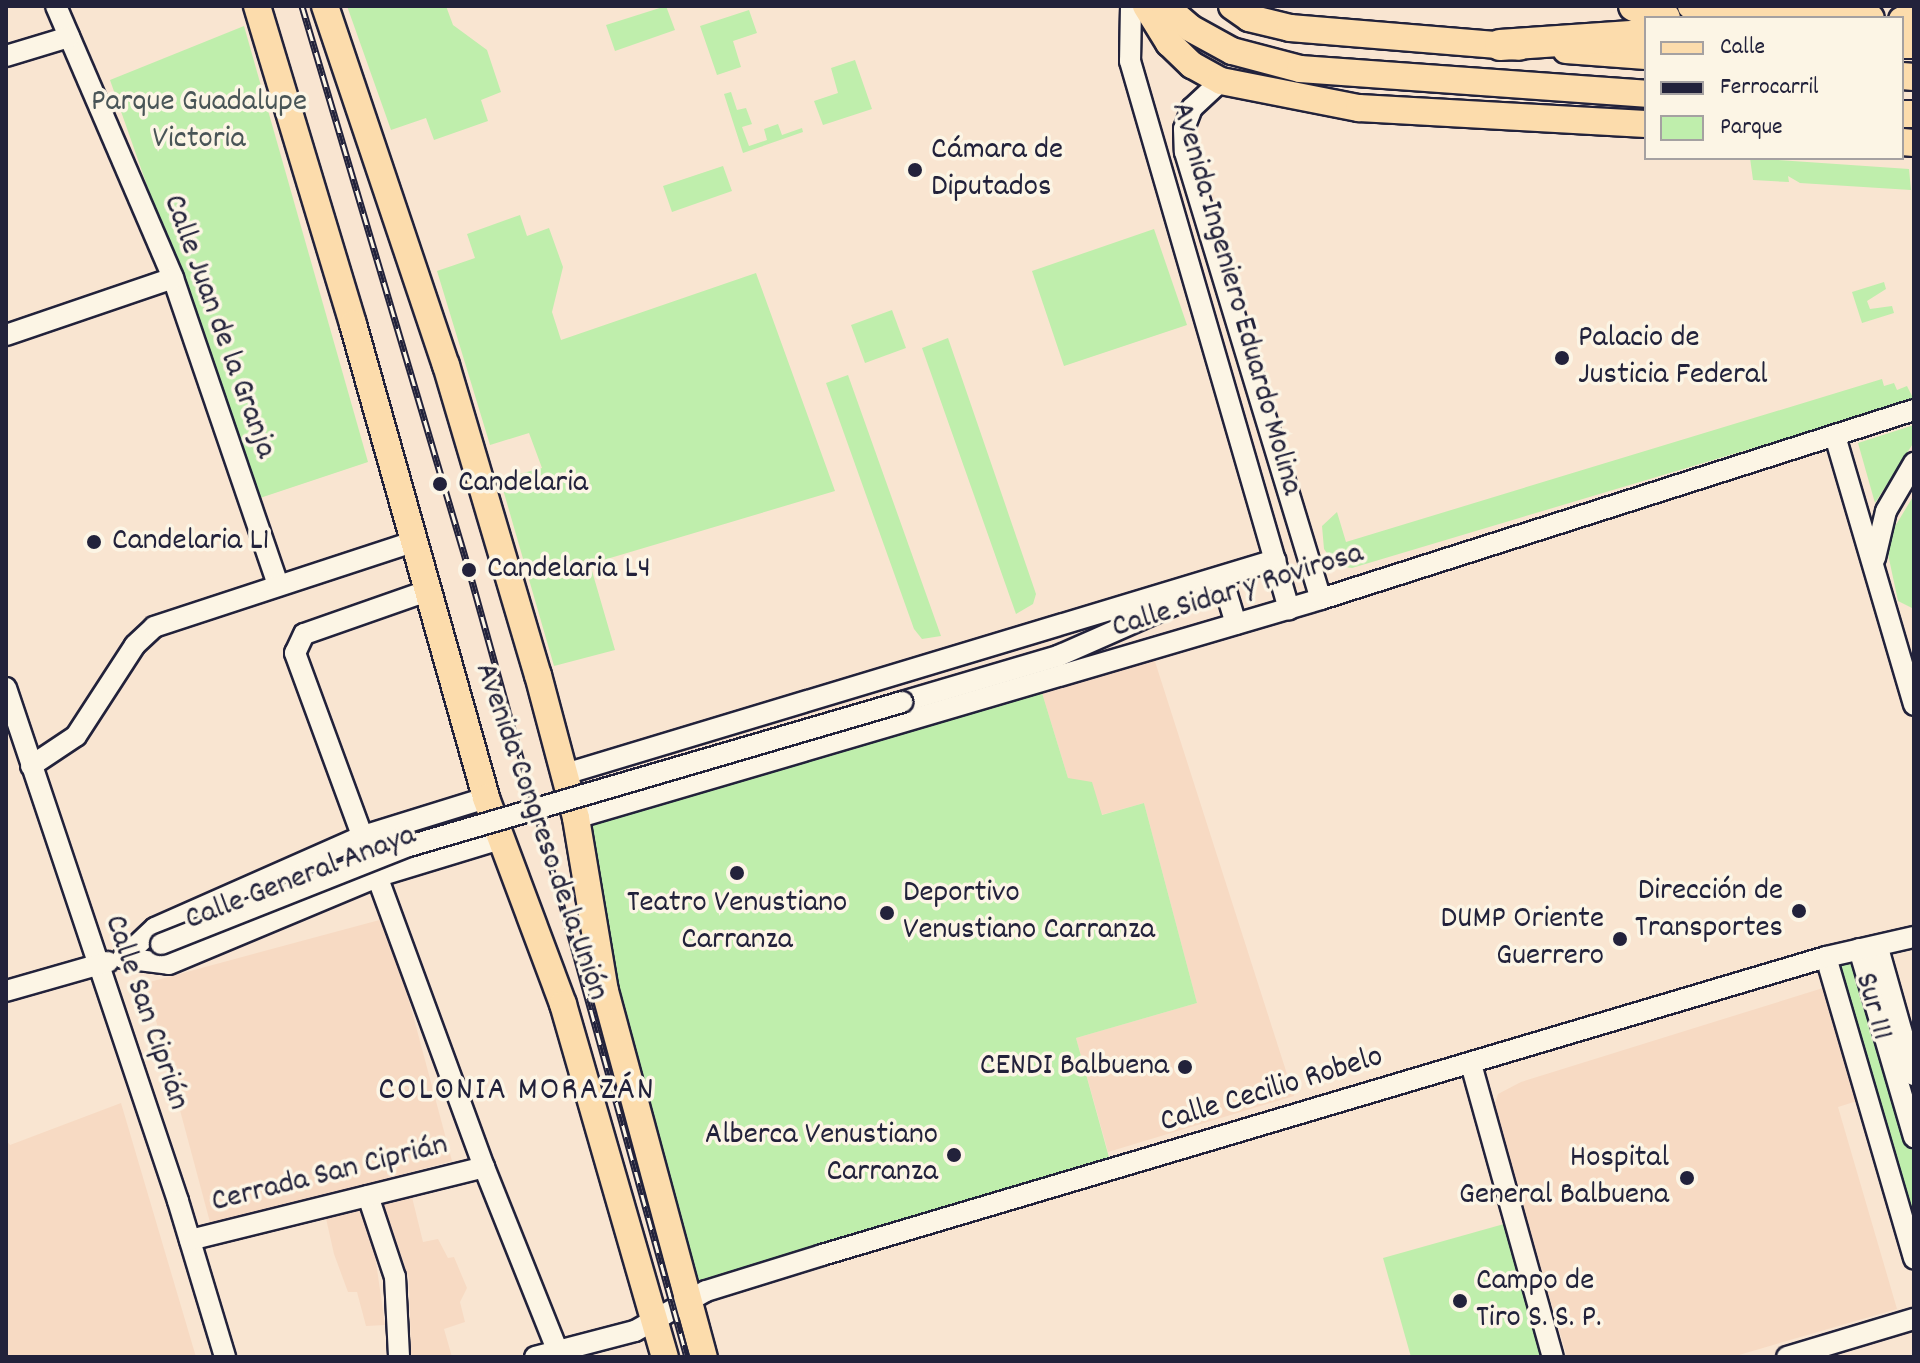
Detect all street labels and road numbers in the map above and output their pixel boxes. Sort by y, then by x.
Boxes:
street label: Avenida Ingeniero Eduardo Molina [1160,98,1310,500]
street label: Calle Juan de la Granja [152,190,284,464]
street label: Calle Sidar y Rovirosa [1108,536,1368,648]
street label: Avenida Congreso de la Unión [464,658,616,1006]
street label: Calle General Anaya [180,817,422,941]
street label: Calle San Ciprián [94,911,196,1115]
street label: Sur 111 [1844,969,1900,1045]
street label: Calle Cecilio Robelo [1156,1039,1388,1143]
street label: Cerrada San Ciprián [208,1127,452,1223]

